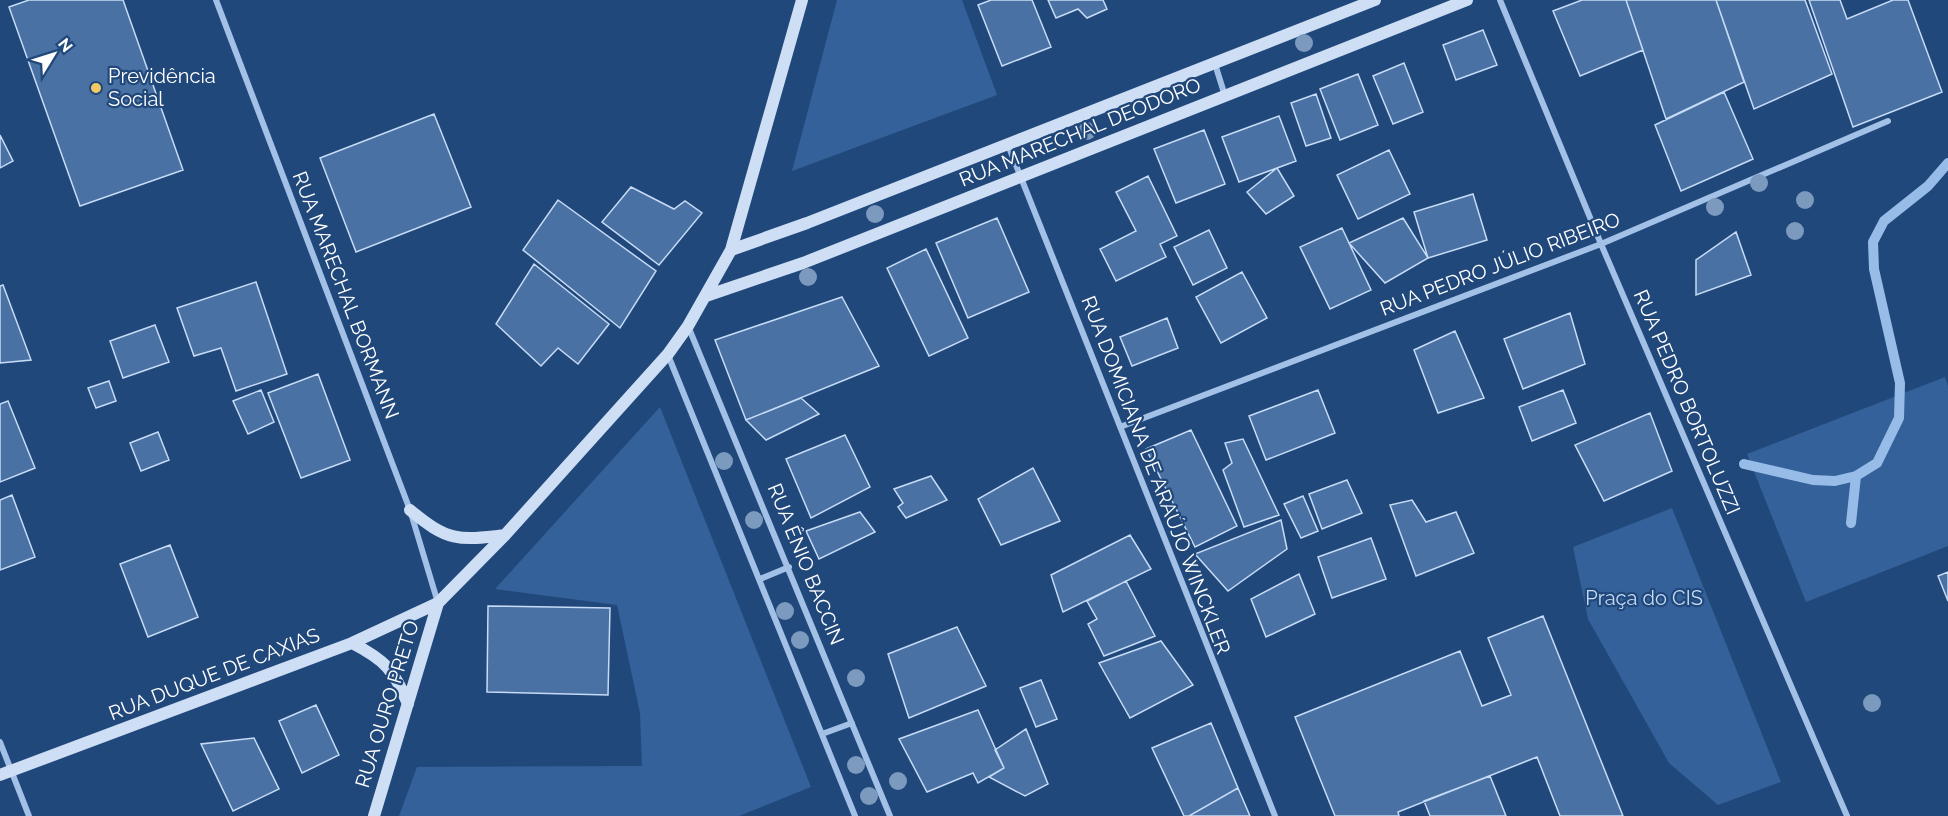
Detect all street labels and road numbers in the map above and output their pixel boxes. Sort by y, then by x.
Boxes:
street label: RUA MARECHAL DEODORO [956,72,1204,192]
street label: RUA MARECHAL BORMANN [288,168,404,422]
street label: RUA PEDRO JÚLIO RIBEIRO [1377,207,1623,321]
street label: RUA PEDRO BORTOLUZZI [1629,286,1745,518]
street label: RUA DOMICIANA DE ARAÚJO WINCKLER [1076,292,1236,658]
street label: RUA ÊNIO BACCIN [763,480,849,648]
street label: RUA OURO PRETO [350,618,424,790]
street label: RUA DUQUE DE CAXIAS [105,623,323,725]

